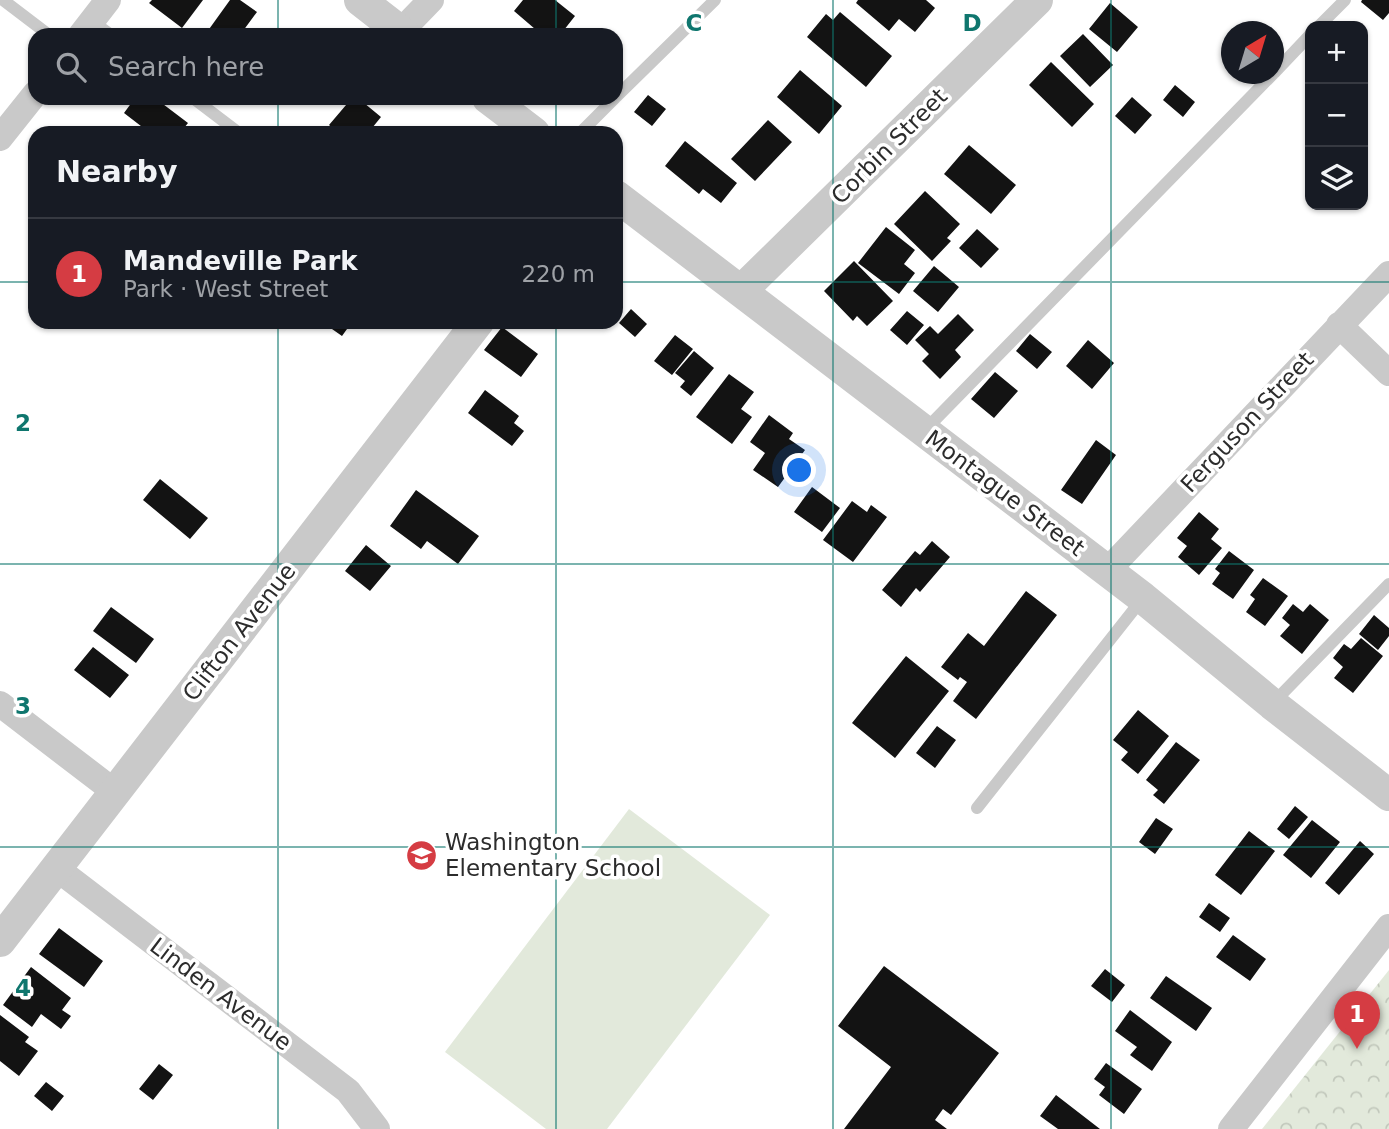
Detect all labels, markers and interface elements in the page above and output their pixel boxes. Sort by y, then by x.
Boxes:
text: C [686,10,702,36]
text: D [962,10,982,36]
north arrow [1221,21,1284,84]
map controls [1305,21,1368,210]
button: + [1305,21,1368,84]
search box [28,28,623,105]
icon: search [52,48,90,86]
text: Search here [108,52,264,82]
street label: Corbin Street [826,83,952,209]
button: − [1305,84,1368,147]
button: layers [1305,147,1368,210]
text: Nearby [56,154,178,189]
text: Mandeville Park [123,246,358,276]
text: 1 [71,261,87,287]
text: 220 m [521,261,595,287]
text: Park · West Street [123,276,328,302]
street label: Ferguson Street [1175,347,1319,497]
text: 2 [15,410,31,436]
street label: Montague Street [920,425,1090,561]
your location [782,453,816,487]
street label: Clifton Avenue [177,558,301,706]
text: 3 [15,693,31,719]
place label: Washington Elementary School [445,829,661,881]
school or university icon: Washington Elementary School [405,838,439,872]
street label: Linden Avenue [145,933,297,1055]
text: 4 [15,975,31,1001]
pin: 1 [1334,991,1380,1049]

